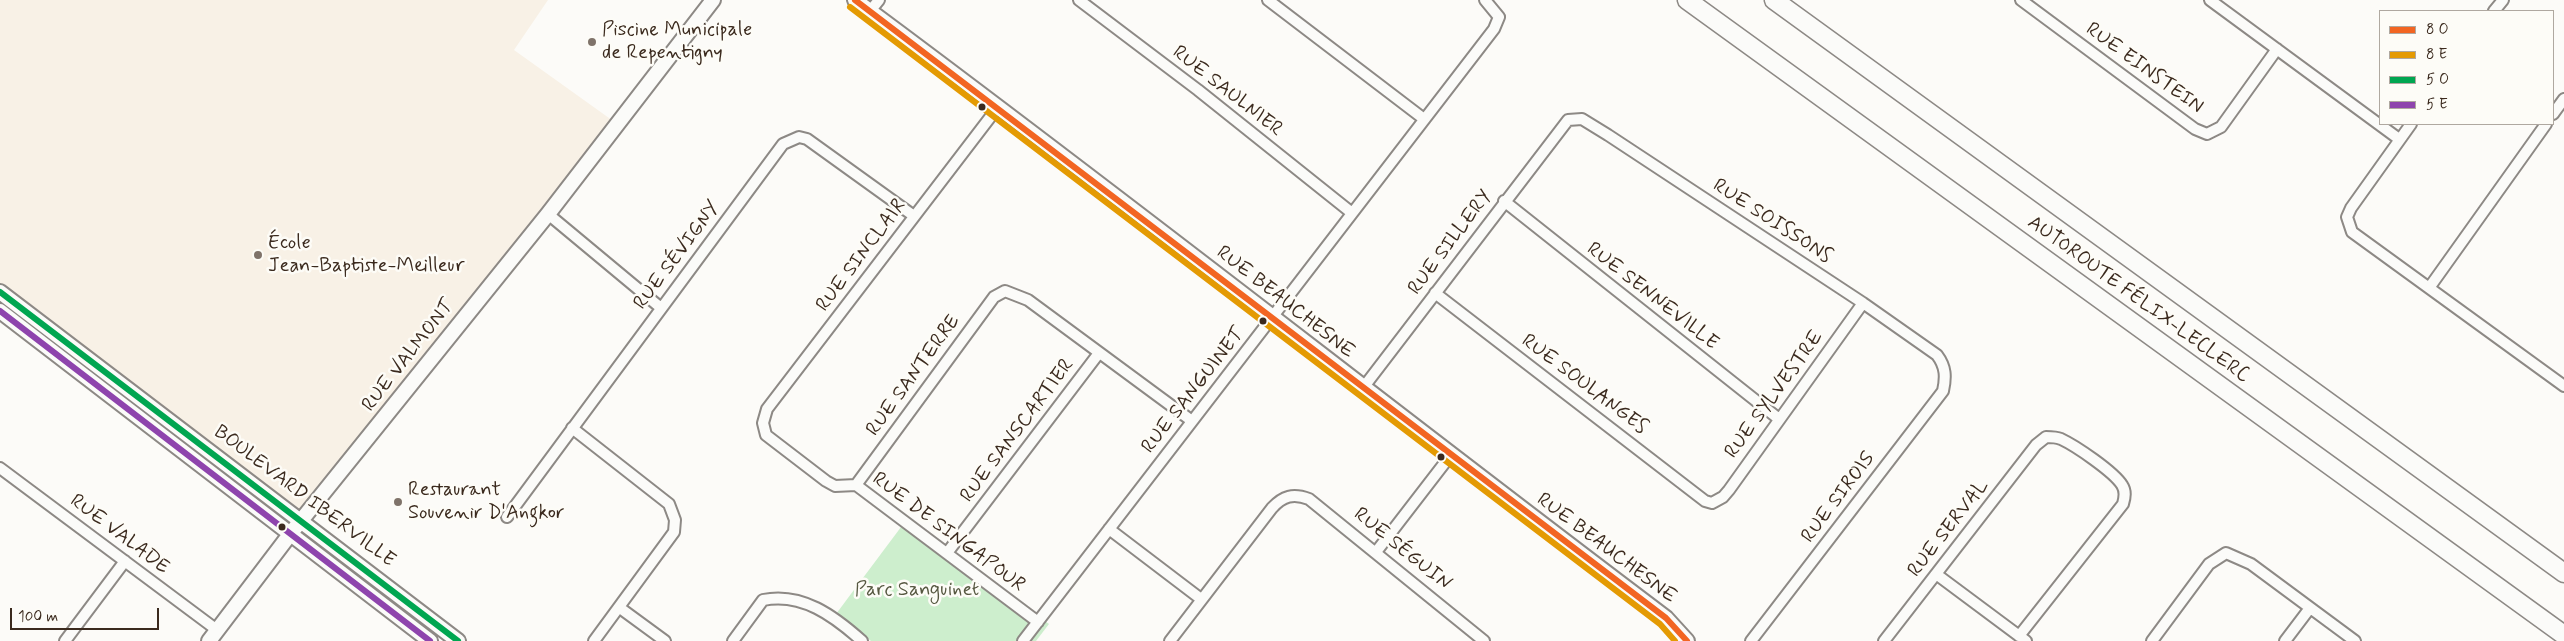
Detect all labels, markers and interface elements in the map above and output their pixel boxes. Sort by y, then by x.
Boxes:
legend [2379,10,2554,125]
street label: RUE EINSTEIN [2080,18,2208,120]
place label: Piscine Municipale de Repentigny [602,19,752,66]
text: 8 O [2426,20,2449,40]
marker: Piscine Municipale de Repentigny [586,36,598,48]
street label: RUE SAULNIER [1167,41,1287,143]
text: 8 E [2426,45,2447,65]
text: 5 O [2426,70,2449,90]
text: 5 E [2426,95,2448,115]
unlabelled marker [977,102,987,112]
street label: RUE SOISSONS [1708,174,1836,270]
street label: RUE SILLERY [1404,186,1498,300]
street label: RUE SINCLAIR [812,195,912,317]
street label: RUE SÉVIGNY [629,197,727,315]
street label: AUTOROUTE FÉLIX-LECLERC [2022,211,2254,389]
place label: École Jean-Baptiste-Meilleur [268,232,465,279]
street label: RUE SENNEVILLE [1581,238,1723,356]
street label: RUE BEAUCHESNE [1211,241,1359,365]
marker: École Jean-Baptiste-Meilleur [252,249,264,261]
street label: RUE VALMONT [358,295,460,417]
street label: RUE SANTERRE [862,311,966,441]
unlabelled marker [1258,316,1268,326]
street label: RUE SANGUINET [1137,323,1251,459]
street label: RUE SYLVESTRE [1721,326,1829,464]
street label: RUE SOULANGES [1516,330,1652,440]
street label: RUE SANSCARTIER [956,354,1080,508]
street label: BOULEVARD IBERVILLE [208,421,400,573]
street label: RUE SIROIS [1797,448,1881,548]
unlabelled marker [1436,452,1446,462]
street label: RUE DE SINGAPOUR [867,468,1029,598]
street label: RUE SERVAL [1903,475,1995,583]
place label: Restaurant Souvenir D'Angkor [408,479,564,526]
street label: RUE BEAUCHESNE [1531,489,1681,609]
street label: RUE VALADE [64,490,174,580]
marker: Restaurant Souvenir D'Angkor [392,496,404,508]
street label: RUE SÉGUIN [1348,503,1456,597]
unlabelled marker [277,522,287,532]
park label: Parc Sanguinet [855,579,979,603]
scale bar [12,598,161,630]
text: 100 m [18,607,58,627]

